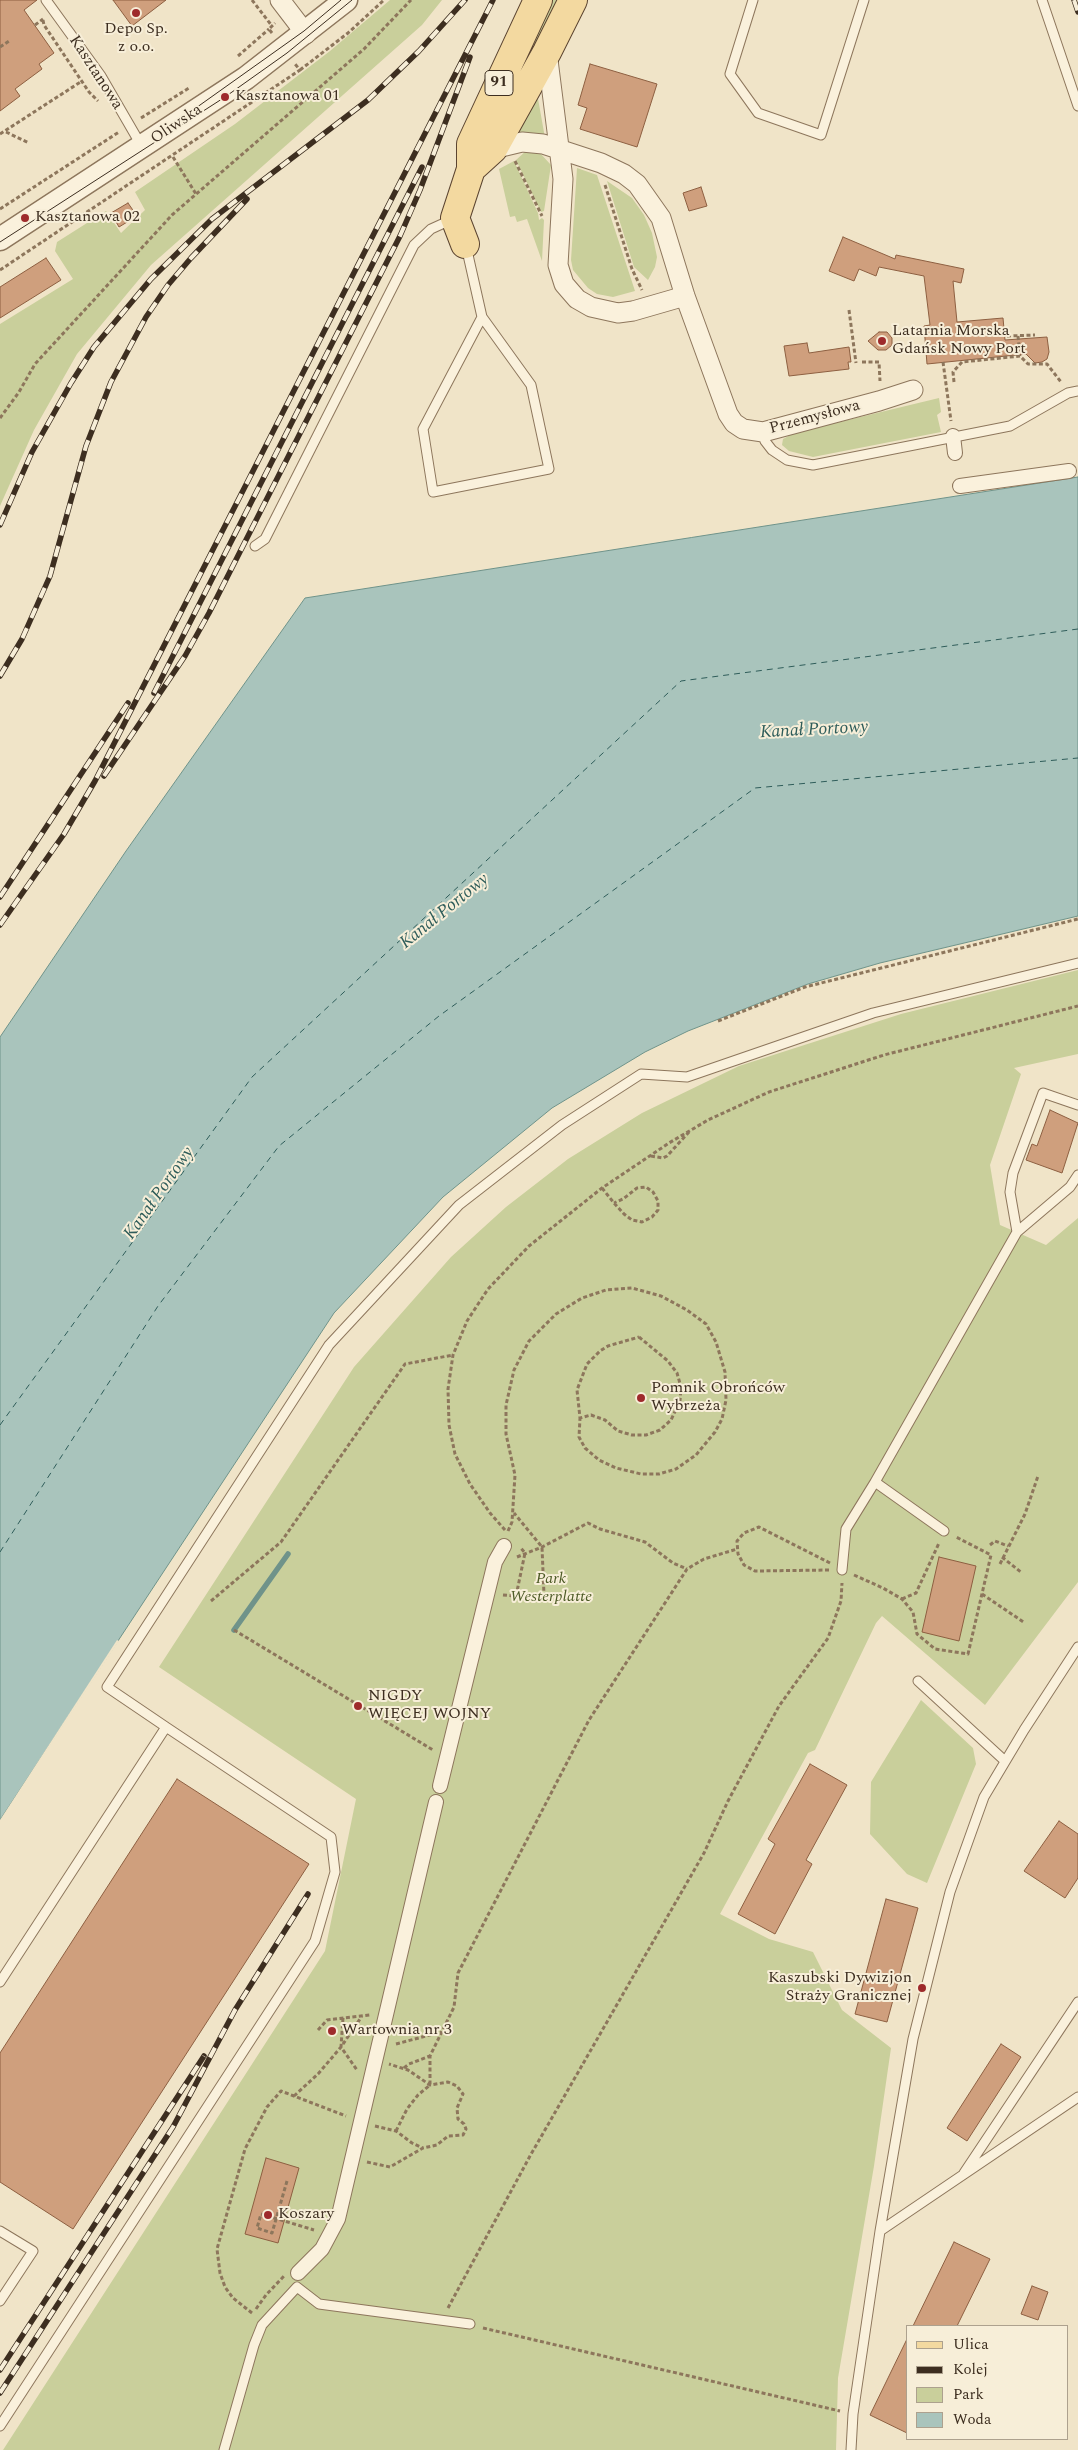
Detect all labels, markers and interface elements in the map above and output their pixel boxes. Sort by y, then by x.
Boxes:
marker: Depo Sp. z o.o. [130,7,142,19]
place label: Depo Sp. z o.o. [104,20,168,58]
street label: Kasztanowa [64,32,126,114]
road number: 91 [485,70,513,96]
place label: Kasztanowa 01 [235,87,340,107]
marker: Kasztanowa 01 [219,91,231,103]
street label: Oliwska [148,101,206,149]
place label: Kasztanowa 02 [35,208,140,228]
marker: Kasztanowa 02 [19,212,31,224]
place label: Latarnia Morska Gdańsk Nowy Port [892,322,1026,360]
marker: Latarnia Morska Gdańsk Nowy Port [876,335,888,347]
street label: Przemysłowa [768,397,862,439]
water label: Kanał Portowy [759,717,869,745]
water label: Kanał Portowy [396,870,494,954]
water label: Kanał Portowy [120,1144,200,1244]
place label: Pomnik Obrońców Wybrzeża [651,1379,785,1417]
marker: Pomnik Obrońców Wybrzeża [635,1392,647,1404]
park label: Park Westerplatte [510,1570,592,1608]
place label: NIGDY WIĘCEJ WOJNY [368,1687,491,1725]
marker: NIGDY WIĘCEJ WOJNY [352,1700,364,1712]
place label: Kaszubski Dywizjon Straży Granicznej [768,1969,912,2007]
marker: Kaszubski Dywizjon Straży Granicznej [916,1982,928,1994]
place label: Wartownia nr 3 [342,2021,452,2041]
marker: Wartownia nr 3 [326,2025,338,2037]
place label: Koszary [278,2205,334,2225]
marker: Koszary [262,2209,274,2221]
legend [906,2325,1068,2440]
text: Ulica [953,2333,989,2356]
text: Kolej [953,2358,988,2381]
text: Park [953,2383,984,2406]
text: Woda [953,2408,991,2431]

